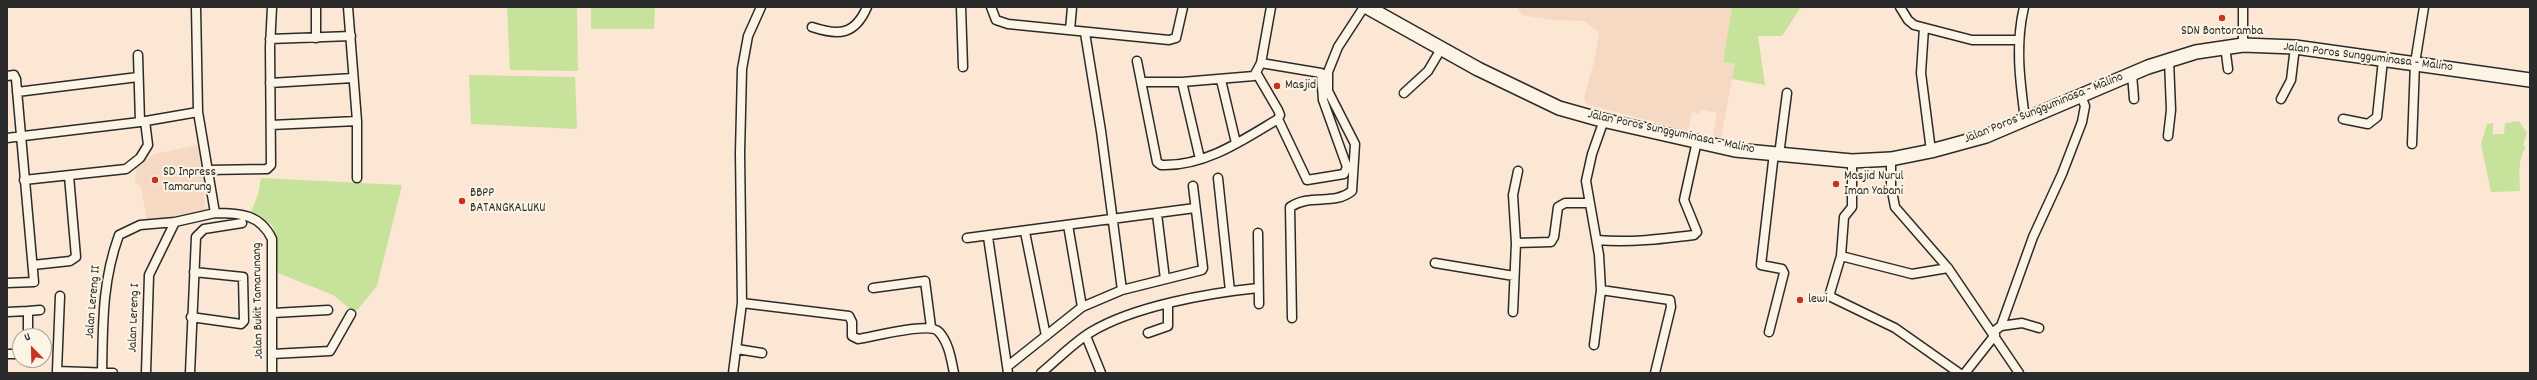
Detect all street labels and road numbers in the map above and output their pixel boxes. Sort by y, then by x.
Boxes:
street label: Jalan Poros Sungguminasa - Malino [2282,40,2454,76]
street label: Jalan Poros Sungguminasa - Malino [1962,70,2126,148]
street label: Jalan Poros Sungguminasa - Malino [1586,108,1756,158]
street label: Jalan Bukit Tamarunang [250,242,268,360]
street label: Jalan Lereng II [83,265,105,339]
street label: Jalan Lereng I [126,283,144,353]

